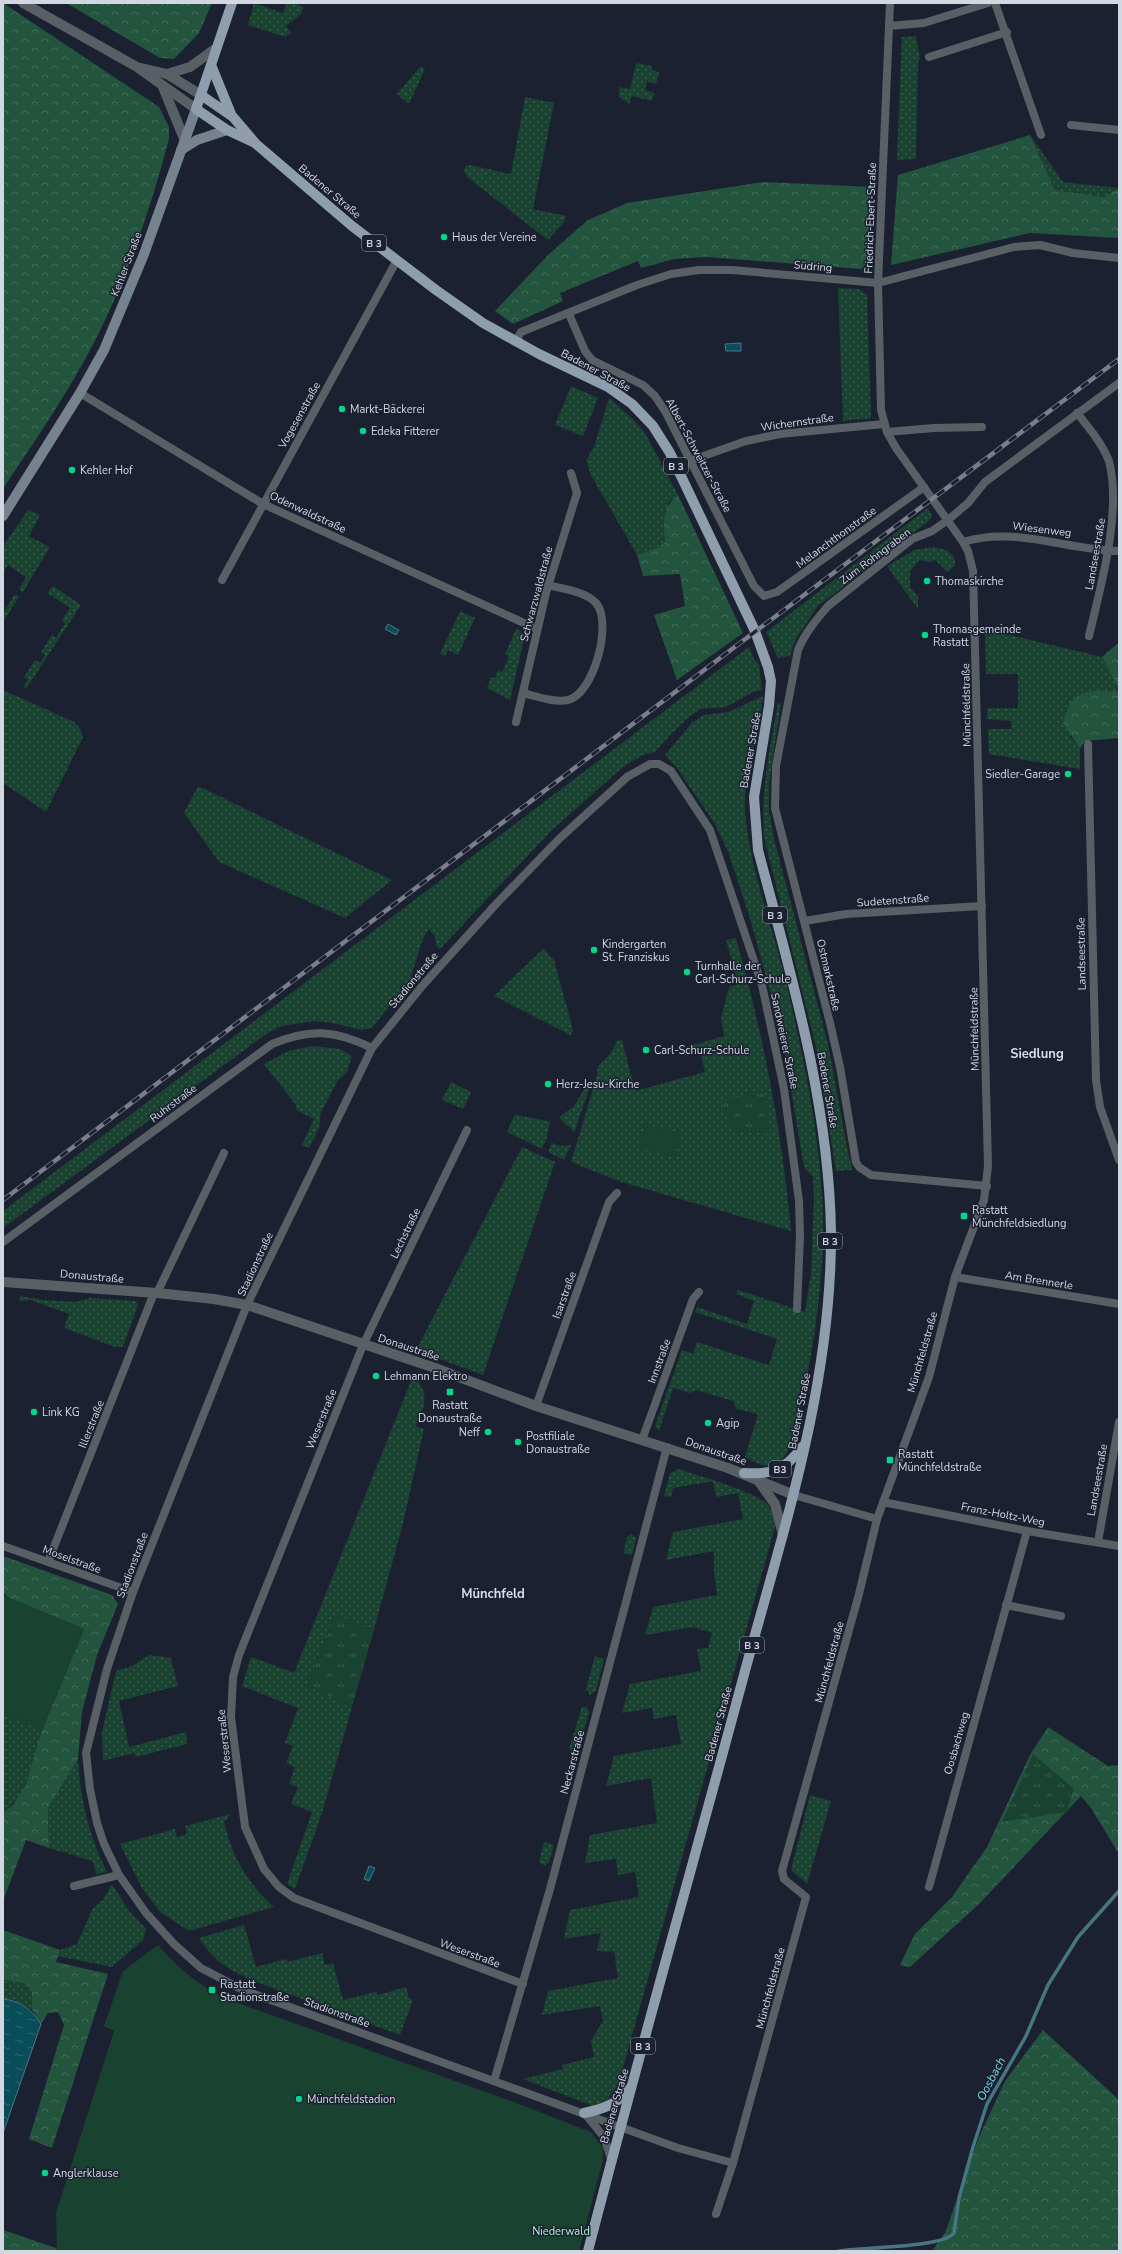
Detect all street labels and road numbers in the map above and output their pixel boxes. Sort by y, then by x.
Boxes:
street label: Badener Straße [295,161,364,222]
street label: Friedrich-Ebert-Straße [861,162,880,274]
street label: Kehler Straße [107,230,146,298]
road number: B 3 [362,235,386,251]
street label: Südring [793,257,833,276]
street label: Badener Straße [558,346,634,395]
street label: Vogesenstraße [274,379,324,452]
street label: Albert-Schweitzer-Straße [662,396,735,515]
street label: Wichernstraße [760,410,835,435]
road number: B 3 [664,458,688,474]
street label: Odenwaldstraße [267,488,349,537]
street label: Melanchthonstraße [793,503,880,572]
street label: Landseestraße [1082,517,1109,591]
street label: Wiesenweg [1012,518,1072,541]
street label: Zum Rohngraben [837,525,914,588]
street label: Schwarzwaldstraße [517,545,556,643]
street label: Münchfeldstraße [958,663,975,747]
street label: Badener Straße [736,711,765,789]
street label: Sudetenstraße [856,890,930,911]
road number: B 3 [763,907,787,923]
street label: Landseestraße [1073,917,1090,991]
street label: Ostmarkstraße [813,938,844,1013]
street label: Stadionstraße [385,949,441,1012]
street label: Münchfeldstraße [966,987,983,1071]
street label: Sandweierer Straße [767,992,802,1091]
street label: Badener Straße [813,1051,842,1130]
street label: Ruhrstraße [147,1081,200,1126]
street label: Lechstraße [387,1205,424,1261]
street label: Stadionstraße [234,1230,277,1299]
road number: B 3 [818,1233,842,1249]
street label: Donaustraße [59,1266,125,1287]
street label: Am Brennerle [1004,1268,1074,1293]
street label: Isarstraße [549,1269,580,1321]
street label: Münchfeldstraße [904,1310,941,1394]
street label: Donaustraße [376,1330,442,1365]
street label: Innstraße [644,1337,675,1386]
street label: Badener Straße [785,1372,814,1450]
street label: Weserstraße [303,1387,340,1452]
street label: Illerstraße [75,1398,108,1450]
street label: Donaustraße [683,1434,749,1469]
street label: Landseestraße [1084,1443,1111,1517]
road number: B3 [769,1461,791,1477]
street label: Franz-Holtz-Weg [960,1499,1046,1530]
street label: Stadionstraße [113,1530,152,1600]
street label: Moselstraße [40,1542,103,1577]
street label: Münchfeldstraße [811,1620,848,1704]
road number: B 3 [740,1637,764,1653]
street label: Badener Straße [701,1685,736,1763]
street label: Weserstraße [214,1708,235,1773]
street label: Oosbachweg [940,1710,973,1776]
street label: Neckarstraße [557,1728,588,1796]
street label: Weserstraße [437,1936,502,1971]
street label: Münchfeldstraße [752,1946,789,2030]
street label: Stadionstraße [302,1994,372,2031]
road number: B 3 [631,2038,655,2054]
street label: Badener Straße [597,2067,632,2145]

